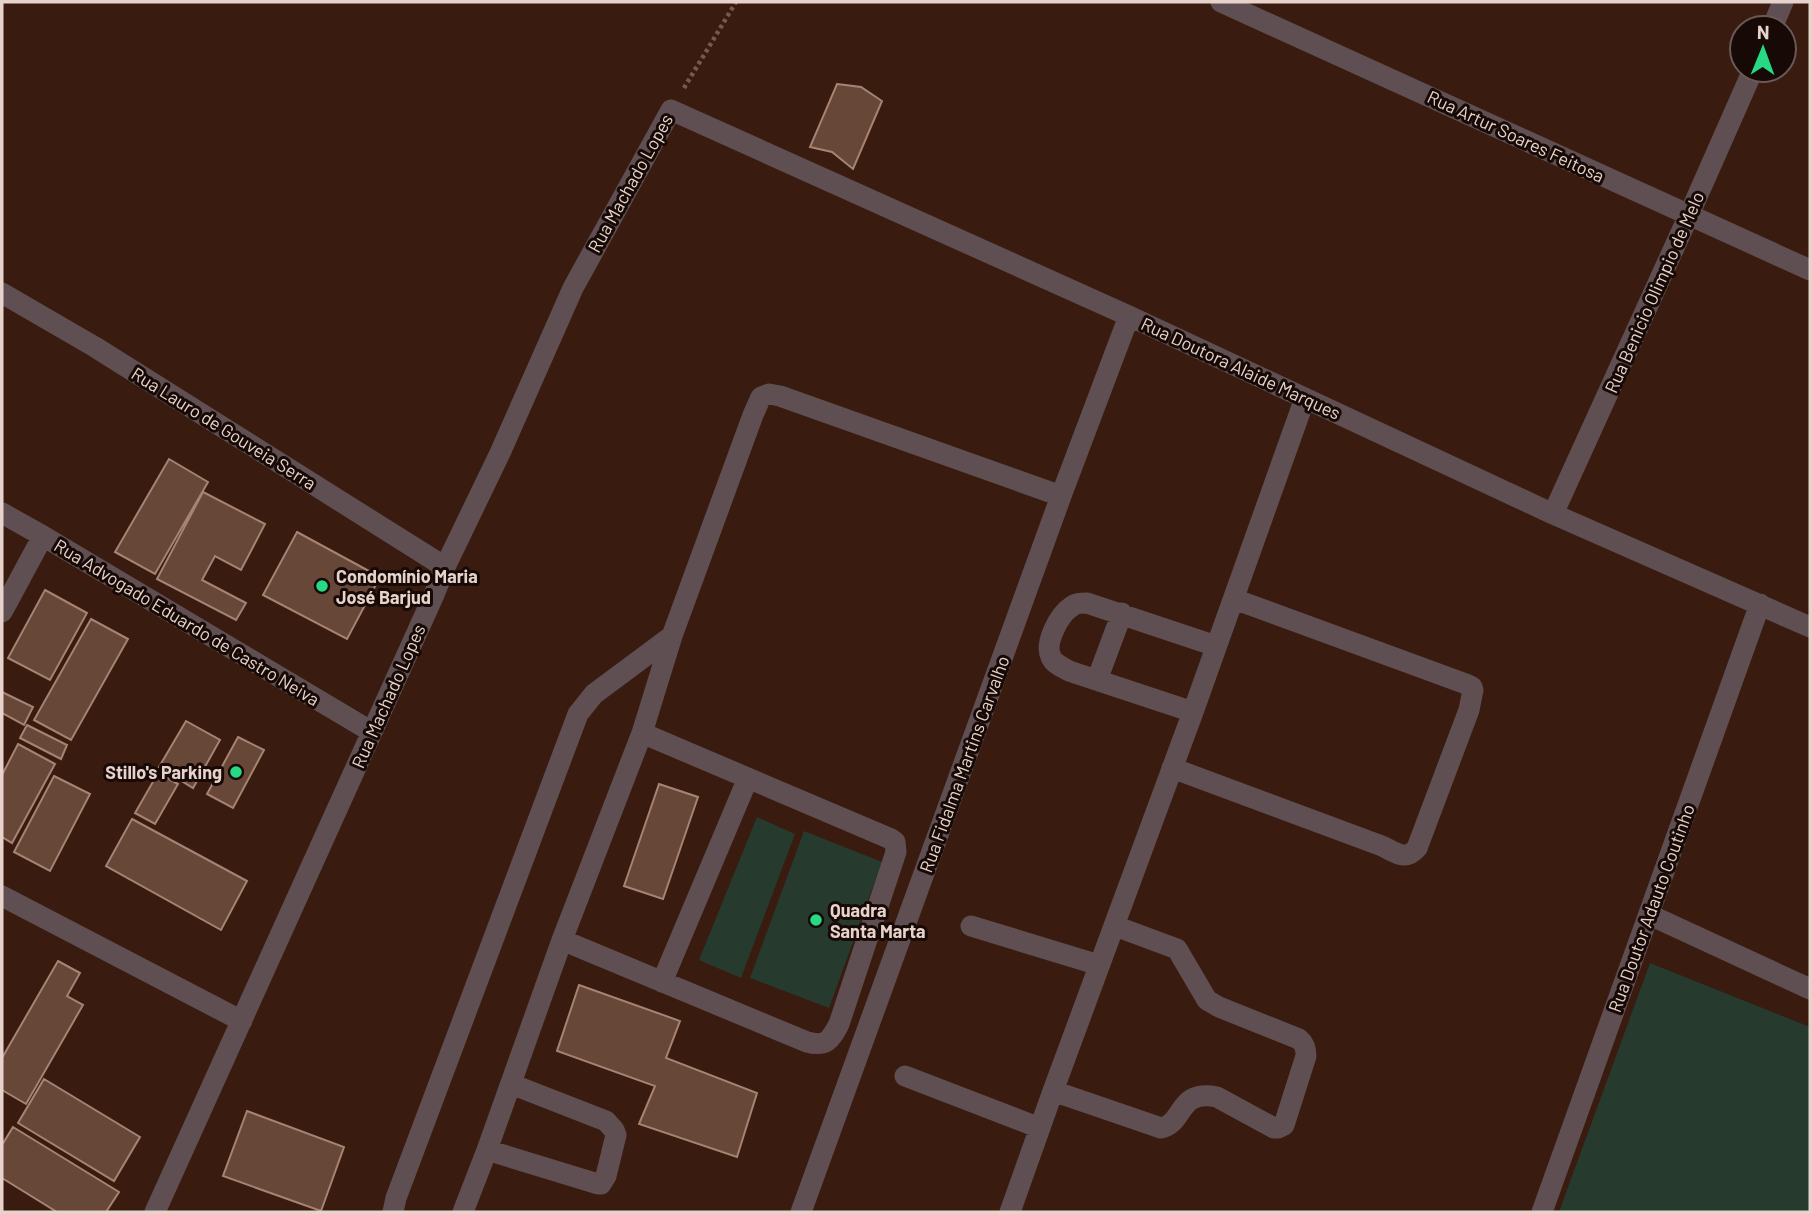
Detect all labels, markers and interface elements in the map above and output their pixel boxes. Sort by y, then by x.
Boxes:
north arrow [1728,14,1798,84]
text: N [1757,20,1770,43]
street label: Rua Artur Soares Feitosa [1424,85,1608,187]
street label: Rua Machado Lopes [583,110,677,256]
street label: Rua Benicio Olimpio de Melo [1600,188,1708,396]
street label: Rua Doutora Alaide Marques [1138,312,1344,424]
street label: Rua Lauro de Gouveia Serra [128,362,320,494]
street label: Rua Advogado Eduardo de Castro Neiva [50,534,324,710]
place label: Condomínio Maria José Barjud [336,565,478,608]
marker: Condomínio Maria José Barjud [314,578,330,594]
street label: Rua Machado Lopes [346,621,430,771]
street label: Rua Fidalma Martins Carvalho [914,653,1014,875]
place label: Stillo's Parking [105,761,222,783]
marker: Stillo's Parking [228,764,244,780]
street label: Rua Doutor Adauto Coutinho [1603,801,1699,1015]
place label: Quadra Santa Marta [830,899,926,942]
marker: Quadra Santa Marta [808,912,824,928]

